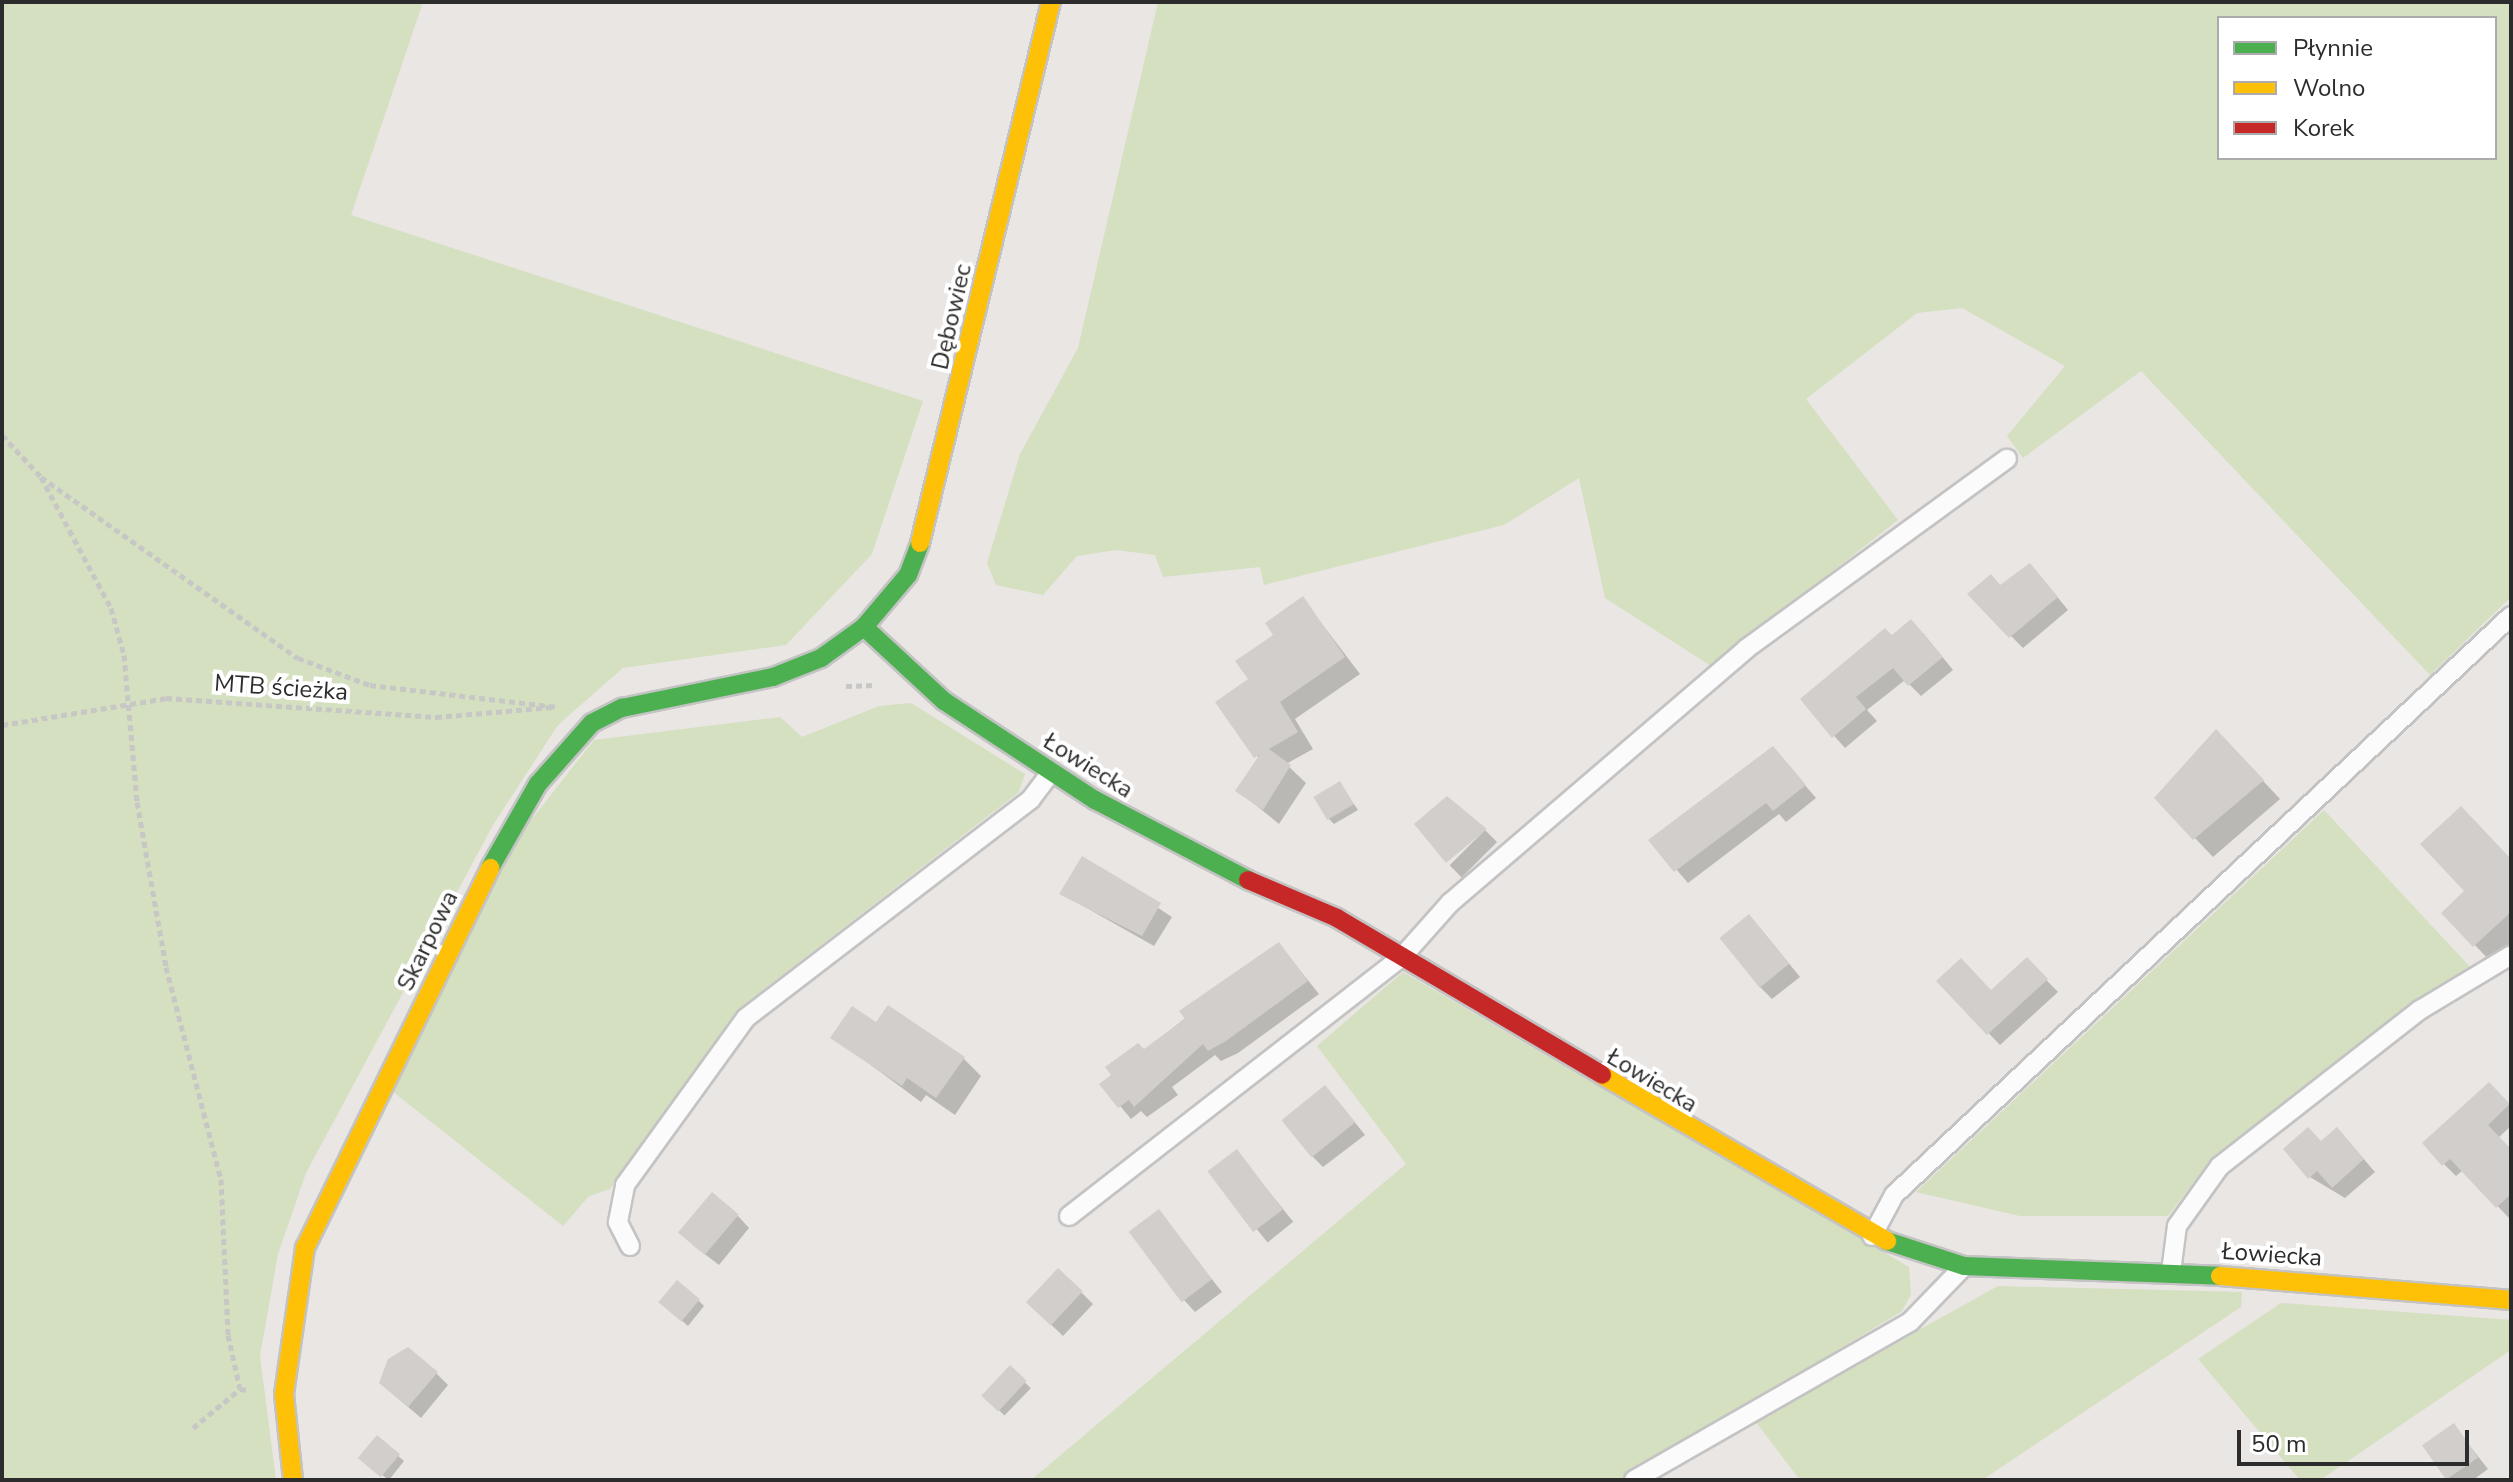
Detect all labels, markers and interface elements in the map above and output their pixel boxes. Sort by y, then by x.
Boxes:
legend [2217,16,2497,160]
text: Płynnie [2293,32,2373,64]
text: Wolno [2293,72,2365,104]
text: Korek [2293,112,2354,144]
street label: Dębowiec [926,261,978,373]
street label: MTB ścieżka [213,669,349,707]
street label: Łowiecka [1038,727,1138,805]
street label: Skarpowa [391,886,465,996]
street label: Łowiecka [1602,1043,1702,1119]
street label: Łowiecka [2221,1237,2323,1273]
scale bar [2241,1414,2473,1464]
text: 50 m [2251,1428,2307,1460]

